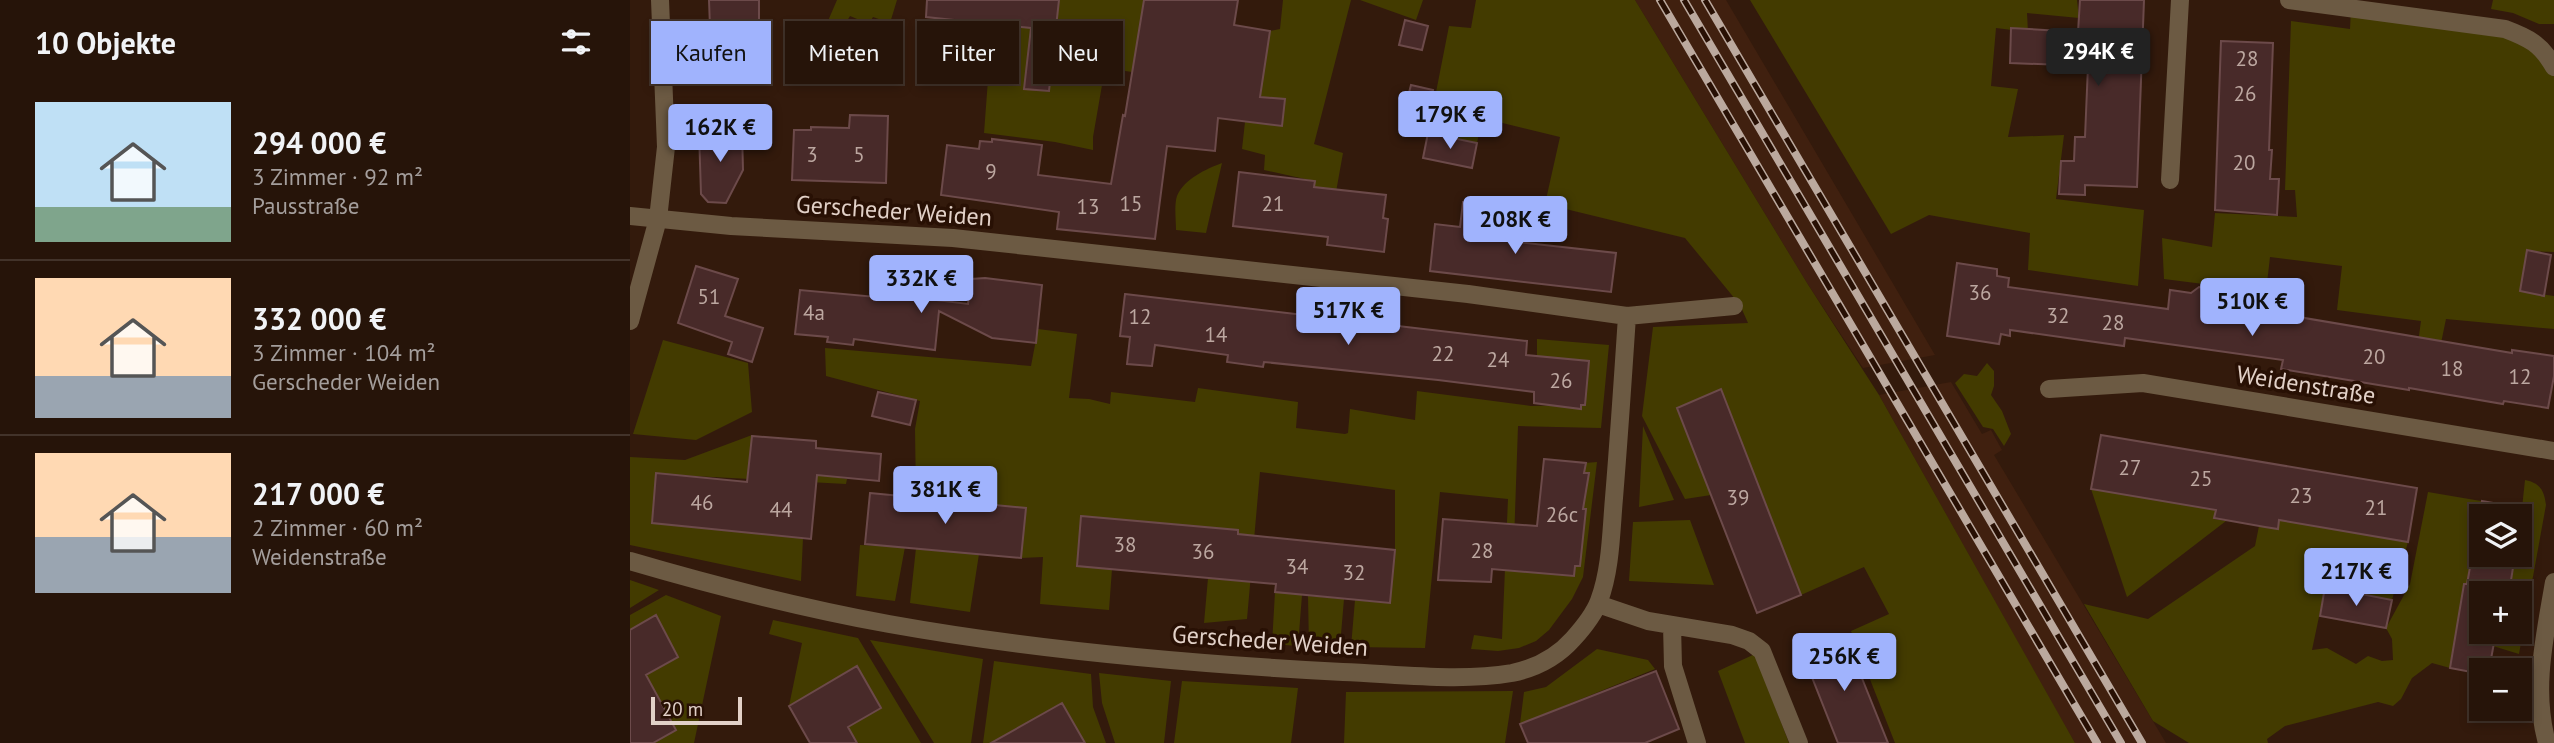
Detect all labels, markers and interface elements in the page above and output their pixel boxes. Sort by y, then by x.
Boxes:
chip: Kaufen [651,21,771,84]
chip: Mieten [785,21,903,84]
chip: Filter [917,21,1019,84]
chip: Neu [1033,21,1123,84]
text: 10 Objekte [35,23,176,62]
icon: filters [557,23,595,61]
pin: 294K € [2041,28,2155,88]
text: 294K € [2062,36,2134,65]
house number: 28 [2236,45,2258,72]
house number: 26 [2234,80,2256,107]
pin: 179K € [1393,92,1507,151]
text: 179K € [1414,99,1486,128]
pin: 162K € [663,104,777,164]
text: 162K € [684,112,756,141]
text: 294 000 € [252,123,386,162]
icon: home [91,130,175,214]
house number: 3 [806,141,818,168]
house number: 5 [853,141,865,168]
house number: 20 [2233,149,2255,176]
house number: 9 [985,158,997,185]
text: 3 Zimmer · 92 m² [252,162,423,191]
street label: Gerscheder Weiden [795,188,993,233]
house number: 15 [1120,190,1142,217]
house number: 21 [1262,190,1284,217]
text: Pausstraße [252,191,360,220]
house number: 13 [1077,193,1099,220]
pin: 208K € [1458,196,1572,256]
text: 208K € [1479,204,1551,233]
pin: 332K € [864,256,978,315]
text: 332K € [885,263,957,292]
pin: 510K € [2195,278,2309,338]
house number: 36 [1969,279,1991,306]
house number: 51 [698,283,720,310]
text: 510K € [2216,286,2288,315]
pin: 517K € [1291,288,1405,347]
text: 517K € [1312,295,1384,324]
text: 332 000 € [252,299,386,338]
house number: 4a [803,299,825,326]
house number: 32 [2047,302,2069,329]
house number: 12 [1129,303,1151,330]
icon: home [91,306,175,390]
house number: 28 [2102,309,2124,336]
house number: 14 [1205,321,1227,348]
text: 3 Zimmer · 104 m² [252,338,436,367]
house number: 22 [1432,340,1454,367]
house number: 20 [2363,343,2385,370]
house number: 24 [1487,346,1509,373]
house number: 18 [2441,355,2463,382]
street label: Weidenstraße [2234,358,2378,411]
house number: 12 [2509,363,2531,390]
text: Gerscheder Weiden [252,367,440,396]
house number: 26 [1550,367,1572,394]
house number: 27 [2119,454,2141,481]
house number: 25 [2190,465,2212,492]
pin: 381K € [888,466,1002,526]
text: 217 000 € [252,474,385,513]
text: 381K € [909,474,981,503]
icon: home [91,481,175,565]
house number: 23 [2290,482,2312,509]
house number: 39 [1727,484,1749,511]
house number: 46 [691,489,713,516]
house number: 21 [2365,494,2387,521]
house number: 44 [770,496,792,523]
house number: 26c [1546,501,1578,528]
map controls [2469,504,2532,721]
button: layers [2469,504,2532,567]
text: 2 Zimmer · 60 m² [252,513,423,542]
house number: 38 [1114,531,1136,558]
house number: 28 [1471,537,1493,564]
house number: 36 [1192,538,1214,565]
text: Weidenstraße [252,542,387,571]
pin: 217K € [2299,548,2413,608]
house number: 34 [1286,553,1308,580]
text: 217K € [2320,556,2392,585]
house number: 32 [1343,559,1365,586]
button: + [2469,581,2532,644]
street label: Gerscheder Weiden [1171,618,1369,663]
pin: 256K € [1787,634,1901,693]
text: 256K € [1808,641,1880,670]
button: − [2469,658,2532,721]
scale bar [651,694,742,726]
text: 20 m [662,697,703,721]

